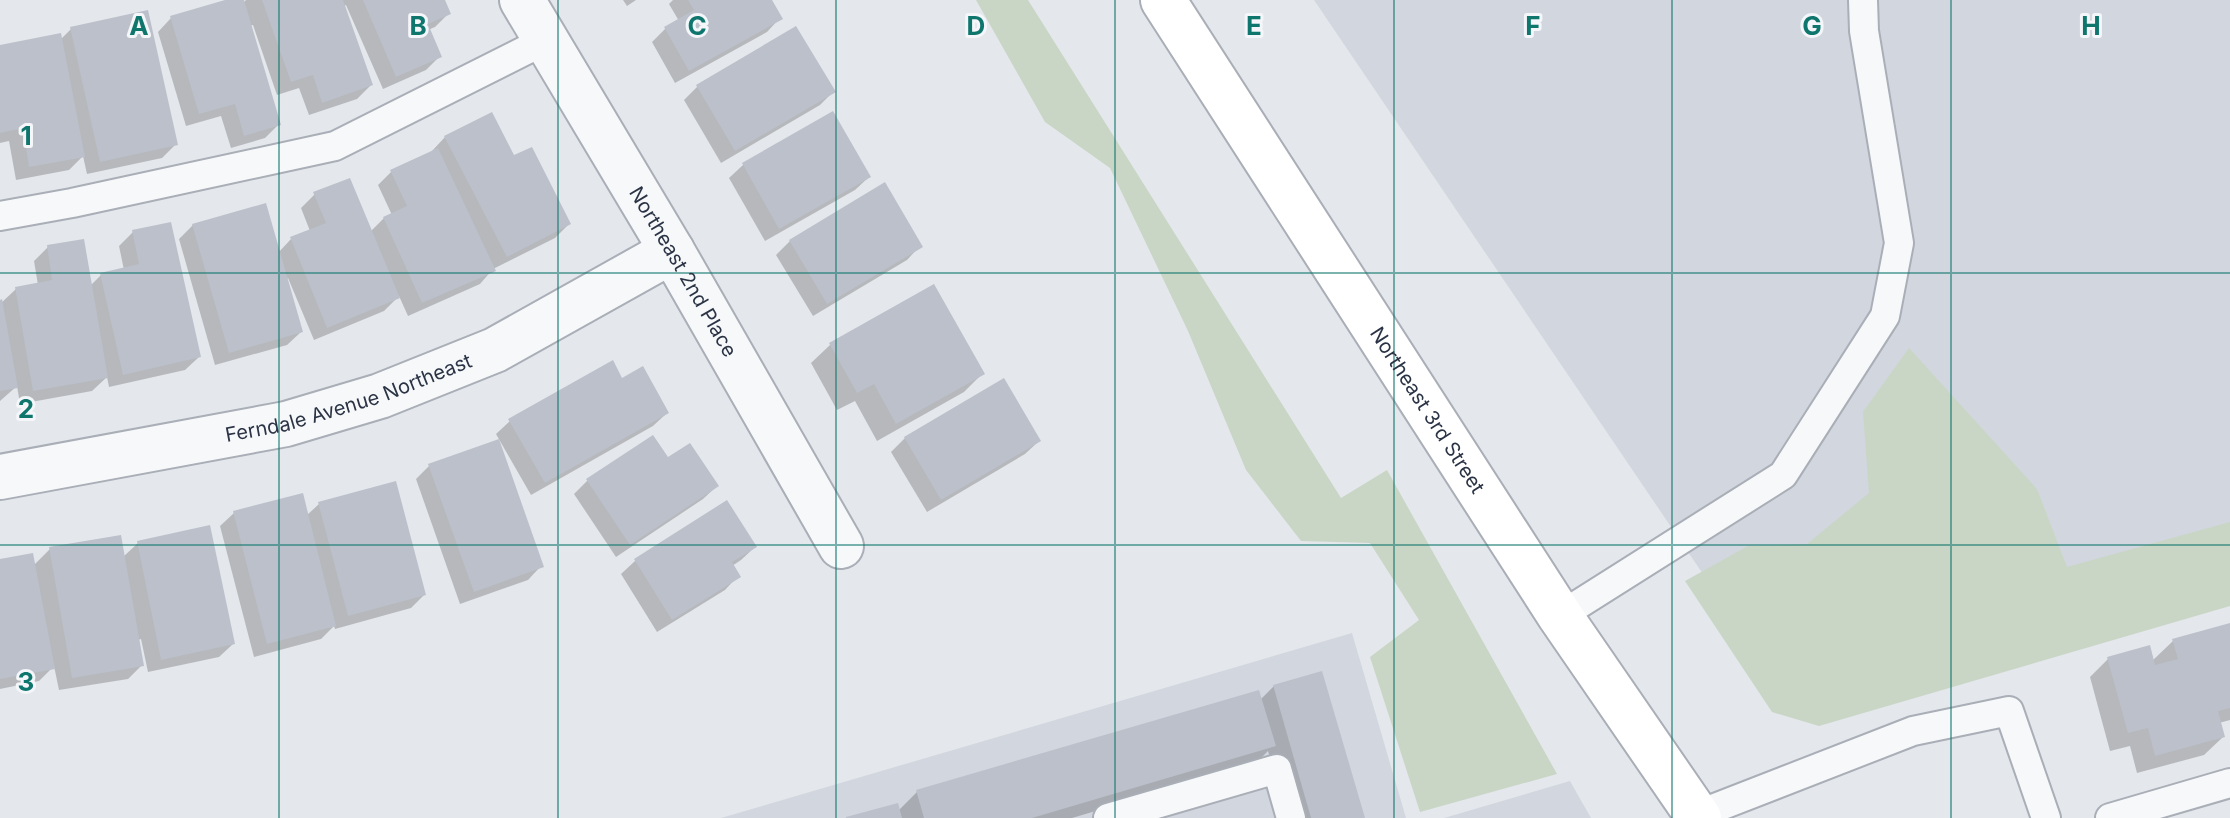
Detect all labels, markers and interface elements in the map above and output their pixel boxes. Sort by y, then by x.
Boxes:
text: A [129,10,149,41]
text: B [409,10,427,41]
text: C [687,10,707,41]
text: D [967,10,985,41]
text: E [1246,10,1262,41]
text: F [1525,10,1541,41]
text: G [1802,10,1822,41]
text: H [2081,10,2101,41]
text: 1 [20,120,32,151]
street label: Northeast 2nd Place [624,182,742,361]
street label: Northeast 3rd Street [1365,323,1490,498]
street label: Ferndale Avenue Northeast [223,348,476,447]
text: 2 [18,393,34,424]
text: 3 [18,666,34,697]

